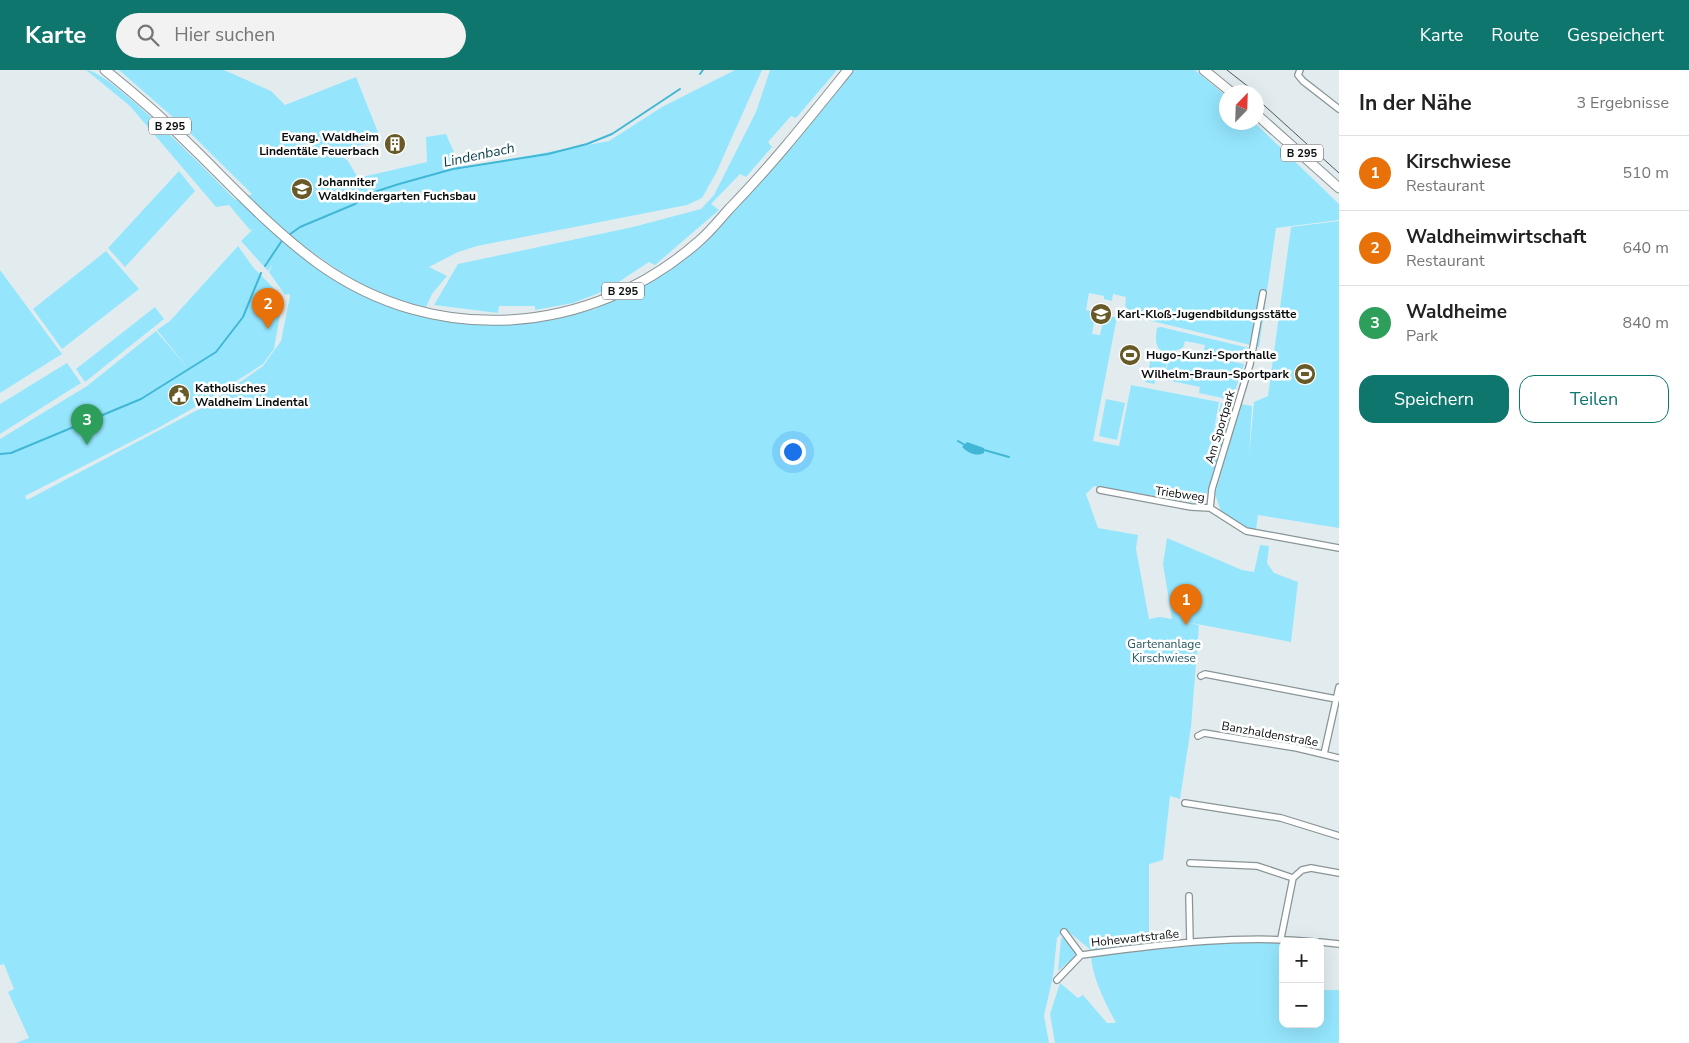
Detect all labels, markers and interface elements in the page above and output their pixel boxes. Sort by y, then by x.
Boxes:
search box [116,13,466,58]
text: Karte [25,19,86,51]
icon: search [134,21,162,49]
text: Hier suchen [174,22,275,48]
text: Karte [1420,23,1463,47]
text: Route [1491,23,1539,47]
text: Gespeichert [1567,23,1664,47]
north arrow [1219,85,1264,130]
text: In der Nähe [1359,89,1472,117]
text: 3 Ergebnisse [1576,92,1669,114]
road number: B 295 [149,118,191,134]
place label: Evang. Waldheim Lindentäle Feuerbach [259,129,379,159]
building icon: Evang. Waldheim Lindentäle Feuerbach [383,132,407,156]
water label: Lindenbach [442,138,516,172]
road number: B 295 [1281,145,1323,162]
text: Kirschwiese [1406,149,1511,175]
text: 1 [1370,162,1380,184]
text: 510 m [1622,162,1669,184]
place label: Johanniter Waldkindergarten Fuchsbau [317,174,476,204]
text: Restaurant [1406,175,1485,197]
school or university icon: Johanniter Waldkindergarten Fuchsbau [290,177,314,201]
text: Waldheimwirtschaft [1406,224,1586,250]
text: 2 [1370,237,1380,259]
text: 640 m [1622,237,1669,259]
text: Restaurant [1406,250,1485,272]
road number: B 295 [602,282,644,300]
pin: 2 [252,288,284,329]
text: Waldheime [1406,299,1507,325]
school or university icon: Karl-Kloß-Jugendbildungsstätte [1089,302,1113,326]
place label: Karl-Kloß-Jugendbildungsstätte [1117,306,1297,322]
text: 3 [1370,312,1380,334]
text: 840 m [1622,312,1669,334]
text: Park [1406,325,1438,347]
sports icon: Hugo-Kunzi-Sporthalle [1118,343,1142,367]
place label: Hugo-Kunzi-Sporthalle [1146,347,1277,363]
sports icon: Wilhelm-Braun-Sportpark [1293,362,1317,386]
place label: Wilhelm-Braun-Sportpark [1141,366,1290,382]
button: Speichern [1359,375,1509,423]
button: Teilen [1519,375,1669,423]
place label: Katholisches Waldheim Lindental [195,380,308,410]
public building icon: Katholisches Waldheim Lindental [167,383,191,407]
street label: Am Sportpark [1201,388,1239,465]
pin: 3 [71,404,103,445]
your location [780,439,806,465]
street label: Triebweg [1154,483,1206,505]
pin: 1 [1170,584,1202,625]
park label: Gartenanlage Kirschwiese [1127,636,1201,666]
street label: Banzhaldenstraße [1220,718,1320,750]
street label: Hohewartstraße [1090,925,1180,951]
map controls [1279,938,1324,1028]
button: + [1279,938,1324,983]
button: − [1279,983,1324,1028]

